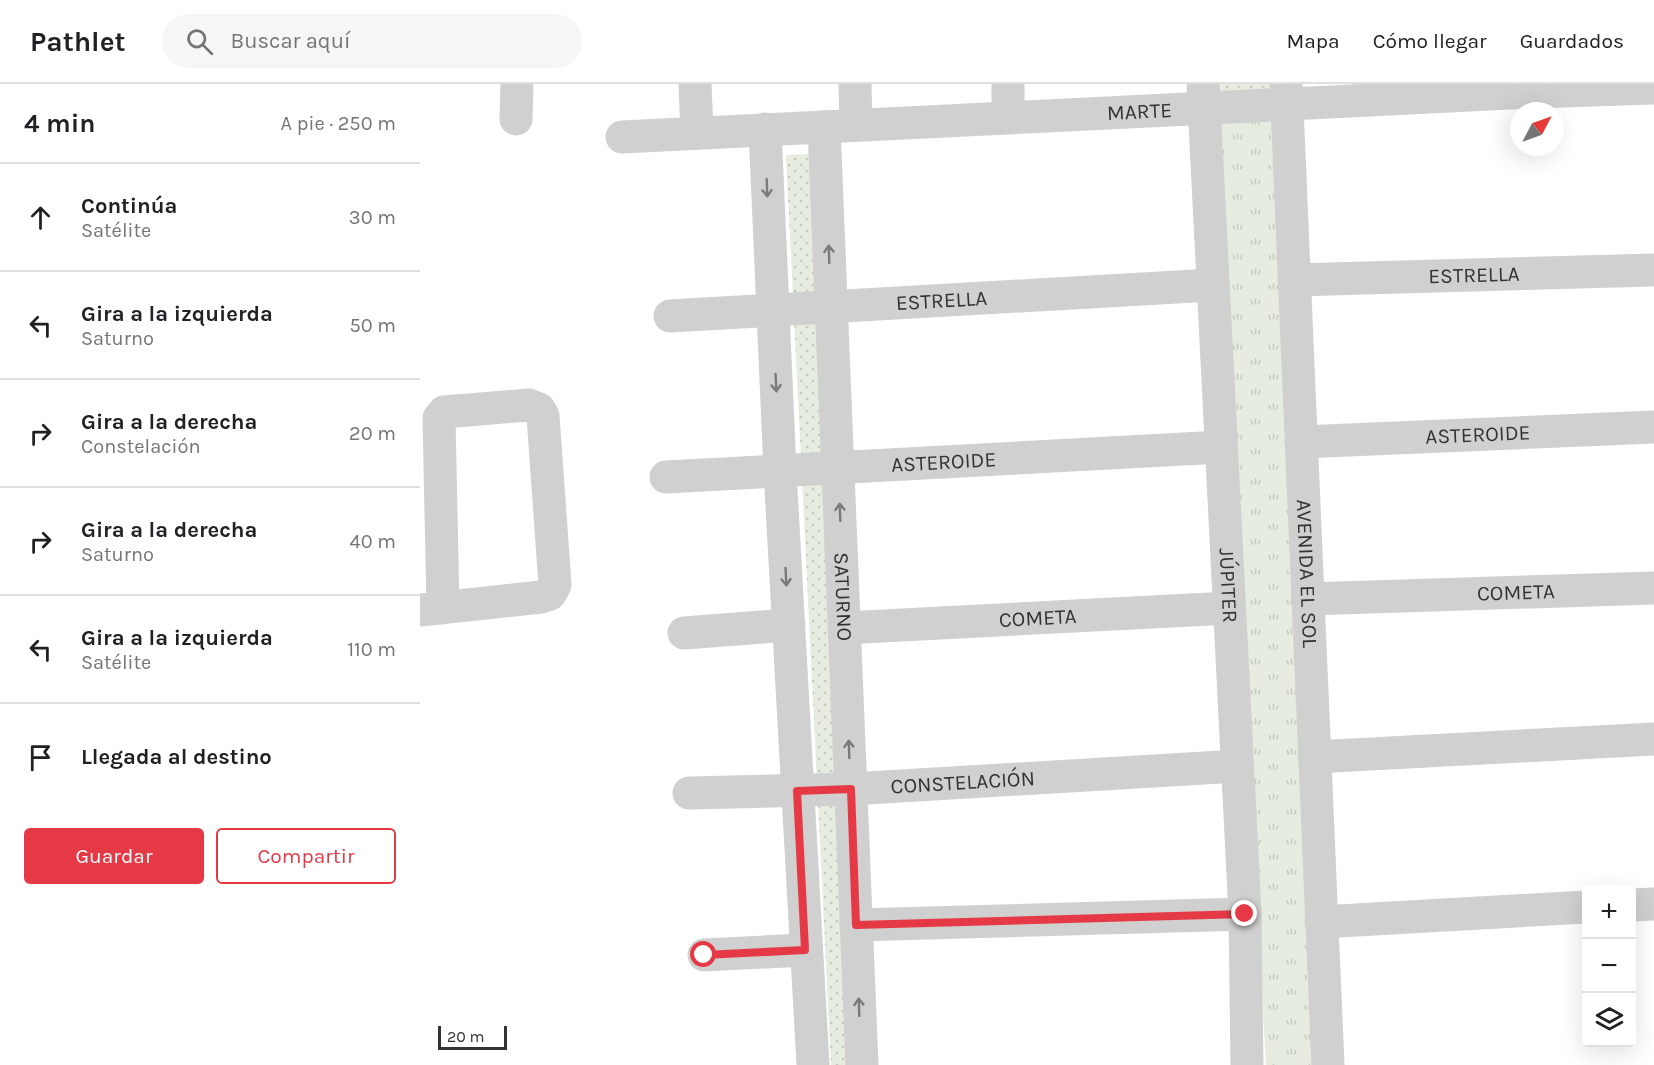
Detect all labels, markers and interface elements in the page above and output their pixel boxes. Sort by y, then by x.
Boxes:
search box [162,14,582,68]
text: Pathlet [30,25,126,58]
icon: search [183,25,216,58]
text: Buscar aquí [231,28,351,54]
text: Mapa [1286,29,1340,53]
text: Cómo llegar [1373,29,1487,53]
text: Guardados [1520,29,1624,53]
street label: MARTE [1106,98,1172,125]
north arrow [1510,102,1564,156]
text: 4 min [24,108,95,139]
text: A pie · 250 m [281,112,396,135]
one-way arrow [762,177,773,197]
text: Continúa [81,193,177,219]
icon: ahead [24,201,57,234]
text: 30 m [349,206,396,229]
text: Satélite [81,219,151,242]
one-way arrow [823,245,835,265]
street label: ESTRELLA [1428,262,1520,288]
street label: ESTRELLA [895,286,988,315]
text: Gira a la izquierda [81,301,273,327]
icon: left [24,309,57,342]
text: 50 m [349,314,396,337]
text: Saturno [81,327,154,350]
one-way arrow [770,372,781,392]
text: Gira a la derecha [81,409,257,435]
icon: right [24,417,57,450]
street label: ASTEROIDE [1425,420,1531,449]
text: 20 m [349,422,396,445]
text: Constelación [81,435,200,458]
street label: ASTEROIDE [890,447,997,477]
street label: AVENIDA EL SOL [1292,499,1322,649]
one-way arrow [834,502,845,522]
text: Gira a la derecha [81,517,257,543]
icon: right [24,525,57,558]
text: 40 m [350,530,396,553]
text: Saturno [81,543,154,566]
street label: JÚPITER [1214,547,1242,623]
street label: SATURNO [829,552,857,642]
one-way arrow [781,567,792,587]
street label: COMETA [1477,579,1555,606]
street label: COMETA [998,604,1077,632]
text: Gira a la izquierda [81,625,273,651]
icon: left [24,633,57,666]
text: 110 m [347,638,396,661]
text: Satélite [81,651,151,674]
one-way arrow [843,739,855,759]
icon: arrive [24,741,57,774]
text: Llegada al destino [81,744,272,770]
street label: CONSTELACIÓN [890,766,1036,799]
button: Guardar [24,828,204,884]
button: Compartir [216,828,396,884]
map controls [1582,885,1636,1047]
button: + [1582,885,1636,939]
route end [1231,900,1257,926]
button: − [1582,939,1636,993]
route start [690,941,716,967]
button: layers [1582,993,1636,1047]
one-way arrow [854,997,865,1017]
scale bar [438,1023,507,1050]
text: 20 m [447,1027,485,1046]

